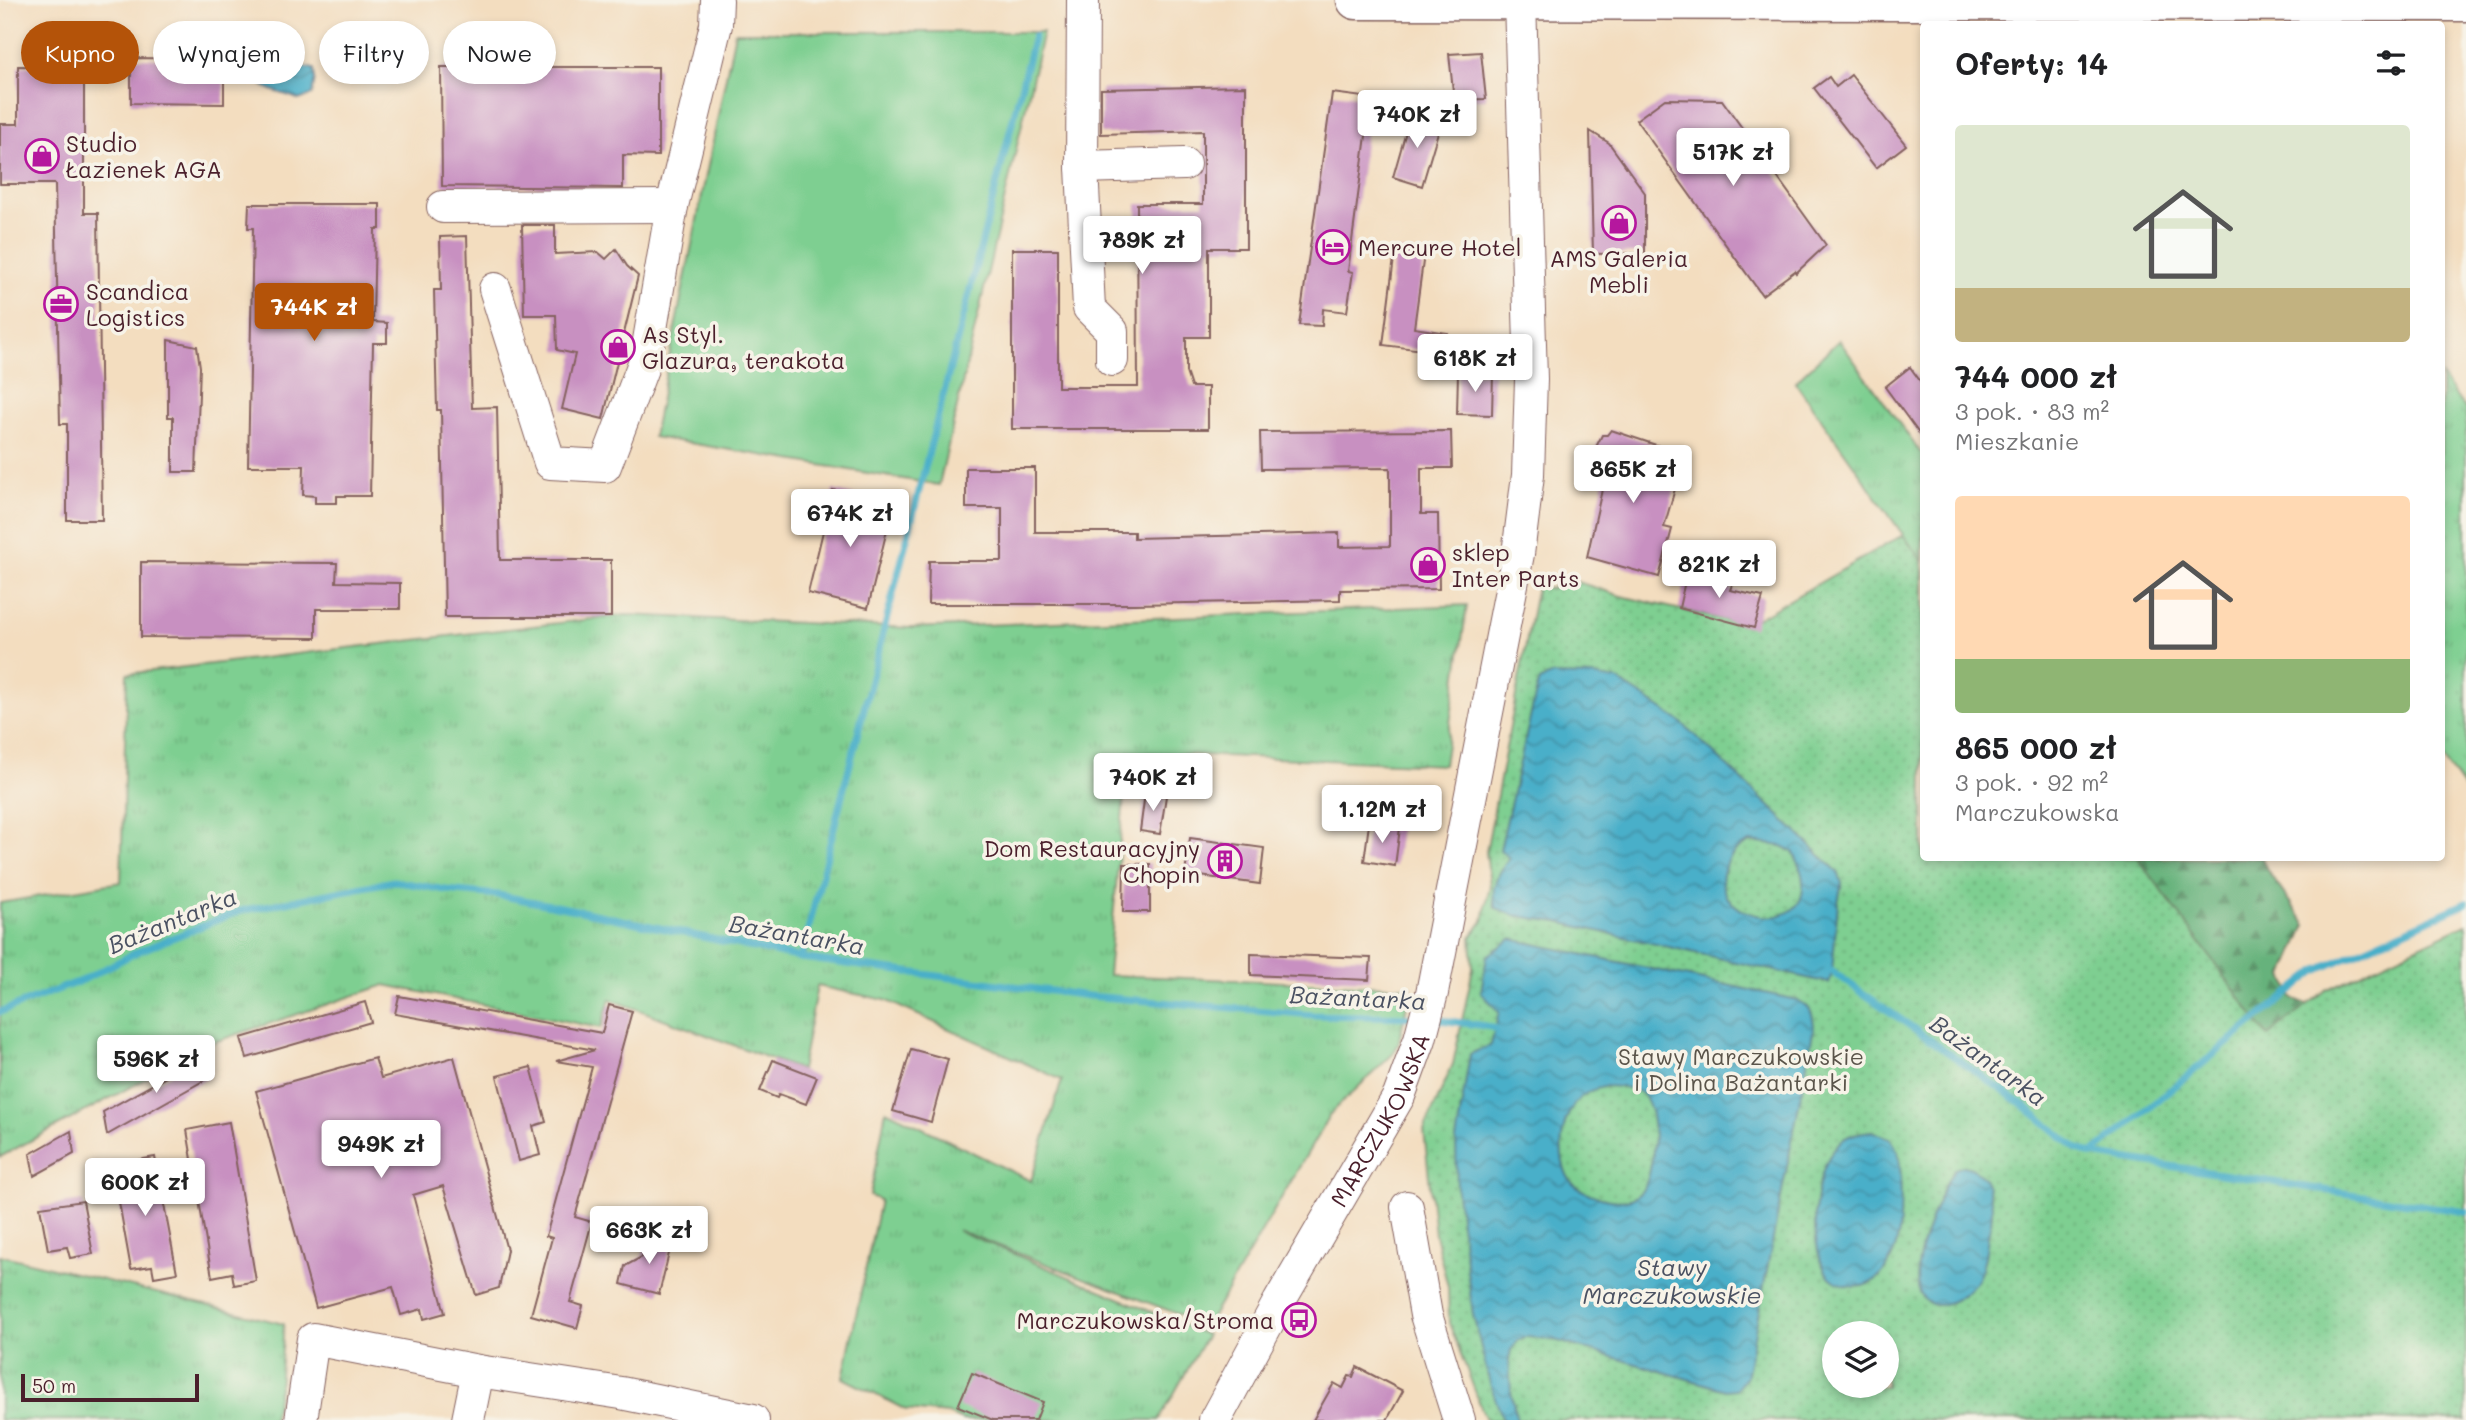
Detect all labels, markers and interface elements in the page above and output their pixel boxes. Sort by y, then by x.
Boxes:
chip: Kupno [21,21,139,84]
chip: Wynajem [153,21,305,84]
chip: Filtry [319,21,429,84]
chip: Nowe [443,21,556,84]
text: Oferty: 14 [1955,43,2108,83]
icon: filters [2372,44,2410,82]
pin: 740K zł [1352,90,1482,150]
text: 740K zł [1374,98,1460,128]
place label: Studio Łazienek AGA [66,128,222,184]
pin: 517K zł [1668,128,1798,188]
text: 517K zł [1692,136,1774,166]
shop icon: Studio Łazienek AGA [23,137,61,175]
icon: home [2120,171,2246,297]
shop icon: AMS Galeria Mebli [1600,204,1638,242]
pin: 789K zł [1077,216,1207,276]
text: 789K zł [1099,224,1185,254]
hotel icon: Mercure Hotel [1314,228,1352,266]
place label: Mercure Hotel [1358,232,1522,262]
place label: AMS Galeria Mebli [1550,243,1688,299]
place label: Scandica Logistics [86,276,189,332]
pin: 744K zł [249,284,379,343]
office icon: Scandica Logistics [42,285,80,323]
text: 744K zł [271,291,357,321]
place label: As Styl. Glazura, terakota [642,319,845,375]
shop icon: As Styl. Glazura, terakota [599,328,637,366]
pin: 618K zł [1410,334,1540,394]
text: 618K zł [1433,342,1517,372]
text: 744 000 zł [1955,356,2117,396]
text: 3 pok. · 83 m² [1955,396,2109,426]
text: Mieszkanie [1955,426,2079,456]
pin: 865K zł [1568,446,1698,505]
text: 865K zł [1590,453,1676,483]
pin: 674K zł [785,490,915,549]
text: 674K zł [807,497,893,527]
place label: sklep Inter Parts [1452,537,1579,593]
pin: 821K zł [1654,540,1784,600]
icon: home [2120,542,2246,668]
shop icon: sklep Inter Parts [1409,546,1447,584]
text: 821K zł [1678,548,1760,578]
text: 865 000 zł [1955,727,2116,767]
pin: 740K zł [1088,754,1218,813]
text: 740K zł [1110,761,1196,791]
text: 3 pok. · 92 m² [1955,767,2108,797]
pin: 1.12M zł [1310,786,1454,845]
text: 1.12M zł [1338,793,1426,823]
text: Marczukowska [1955,797,2120,827]
place label: Dom Restauracyjny Chopin [984,833,1200,889]
building icon: Dom Restauracyjny Chopin [1206,842,1244,880]
water label: Bażantarka [103,880,241,960]
water label: Bażantarka [727,907,867,961]
water label: Bażantarka [1289,978,1427,1016]
water label: Bażantarka [1925,1007,2053,1113]
street label: MARCZUKOWSKA [1323,1029,1436,1212]
pin: 596K zł [91,1036,221,1095]
park label: Stawy Marczukowskie i Dolina Bażantarki [1618,1041,1864,1097]
text: 596K zł [113,1043,199,1073]
pin: 949K zł [316,1120,446,1180]
text: 949K zł [338,1128,424,1158]
pin: 600K zł [80,1158,210,1218]
text: 600K zł [101,1166,189,1196]
pin: 663K zł [584,1206,714,1266]
text: 663K zł [606,1214,692,1244]
water label: Stawy Marczukowskie [1583,1251,1761,1310]
bus stop icon: Marczukowska/Stroma [1280,1301,1318,1339]
place label: Marczukowska/Stroma [1016,1305,1274,1335]
map controls [1822,1321,1899,1398]
button: layers [1822,1321,1899,1398]
scale bar [21,1371,200,1403]
text: 50 m [32,1373,76,1398]

